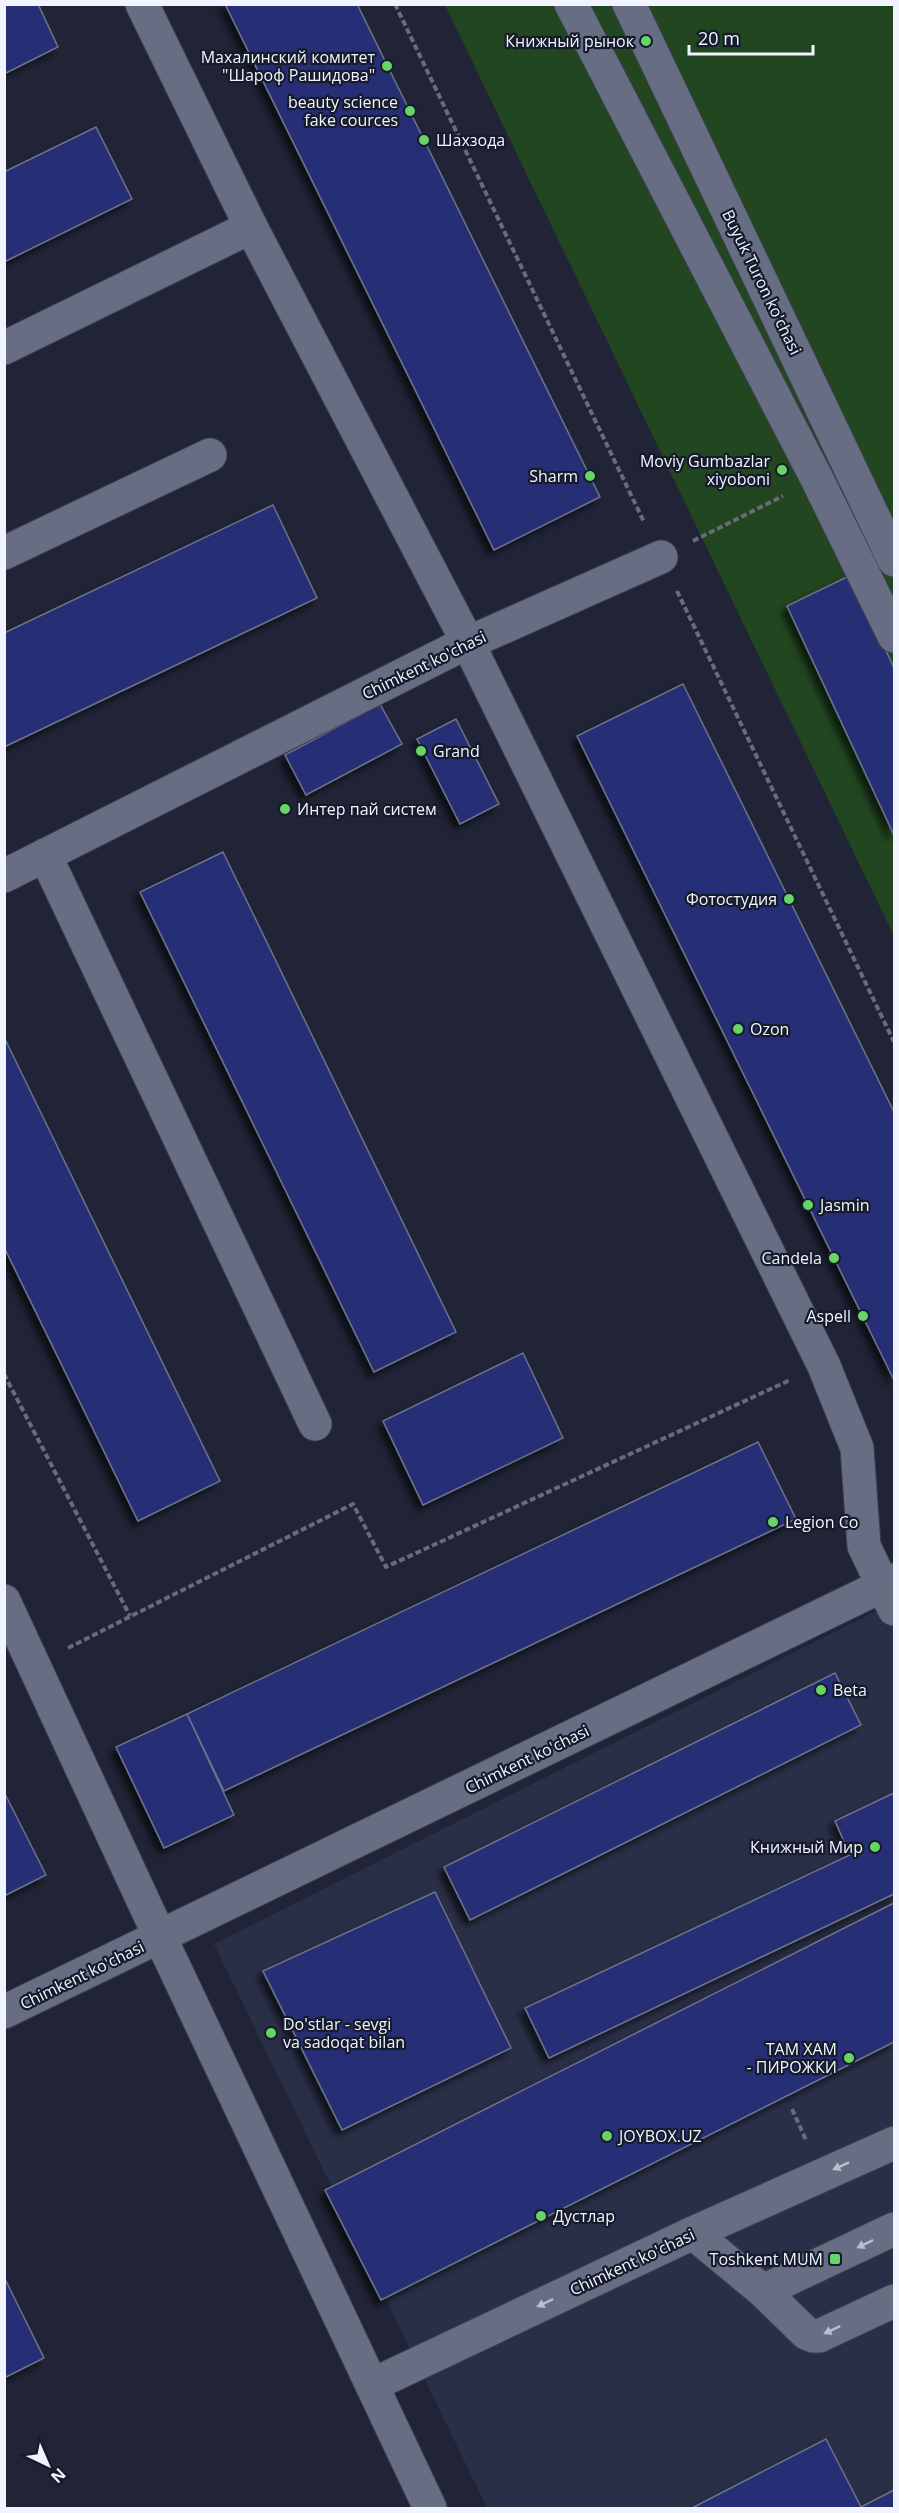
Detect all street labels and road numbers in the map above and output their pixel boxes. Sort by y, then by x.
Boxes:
street label: Buyuk Turon ko'chasi [717,206,807,358]
street label: Chimkent ko'chasi [358,625,490,705]
street label: Chimkent ko'chasi [461,1719,593,1799]
street label: Chimkent ko'chasi [16,1935,148,2015]
street label: Chimkent ko'chasi [566,2223,698,2301]

